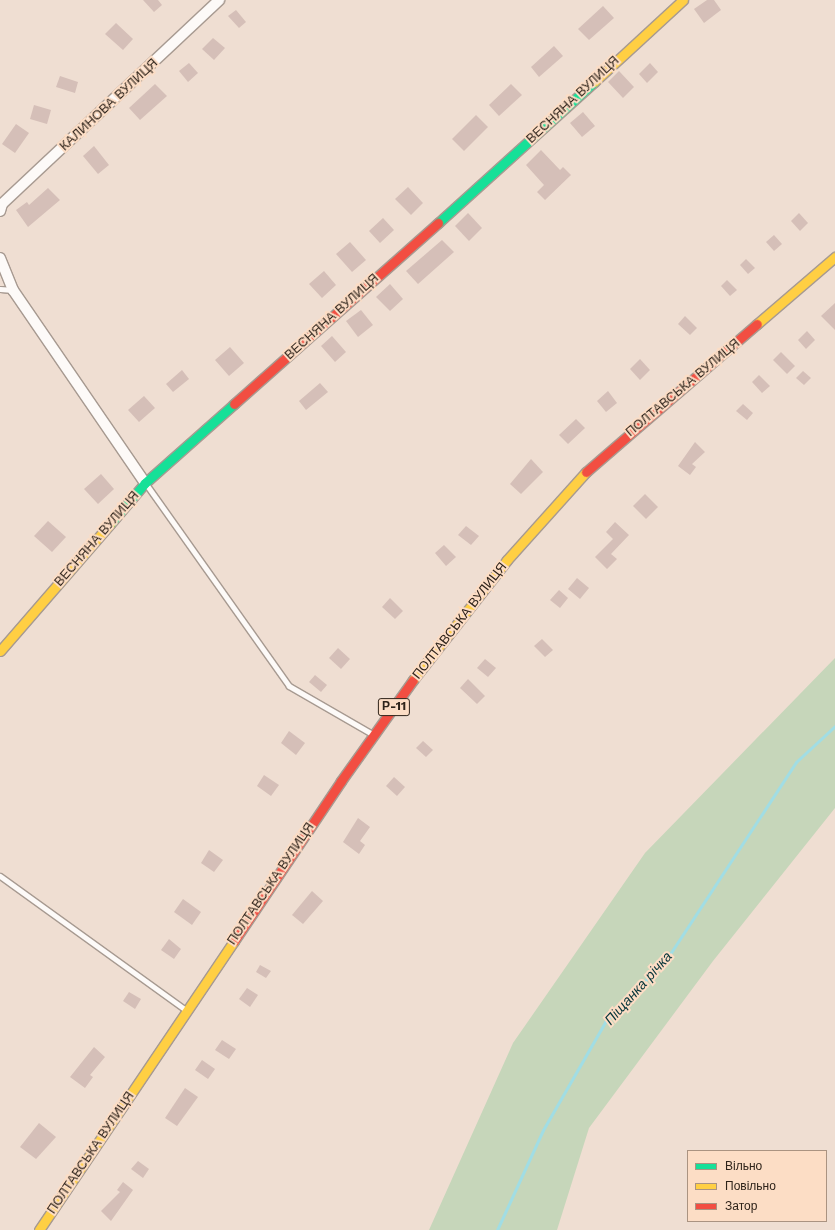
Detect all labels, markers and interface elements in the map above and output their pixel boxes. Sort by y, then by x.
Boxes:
street label: ВЕСНЯНА ВУЛИЦЯ [523,53,623,147]
street label: КАЛИНОВА ВУЛИЦЯ [57,56,161,154]
street label: ВЕСНЯНА ВУЛИЦЯ [282,271,382,363]
street label: ПОЛТАВСЬКА ВУЛИЦЯ [623,336,743,440]
street label: ВЕСНЯНА ВУЛИЦЯ [51,488,143,590]
street label: ПОЛТАВСЬКА ВУЛИЦЯ [410,560,510,682]
road number: Р-11 [377,697,411,717]
street label: ПОЛТАВСЬКА ВУЛИЦЯ [224,820,318,948]
water label: Піщанка річка [601,948,675,1028]
street label: ПОЛТАВСЬКА ВУЛИЦЯ [44,1089,138,1217]
legend [687,1150,827,1222]
text: Вільно [725,1159,762,1173]
text: Повільно [725,1179,776,1193]
text: Затор [725,1199,757,1213]

